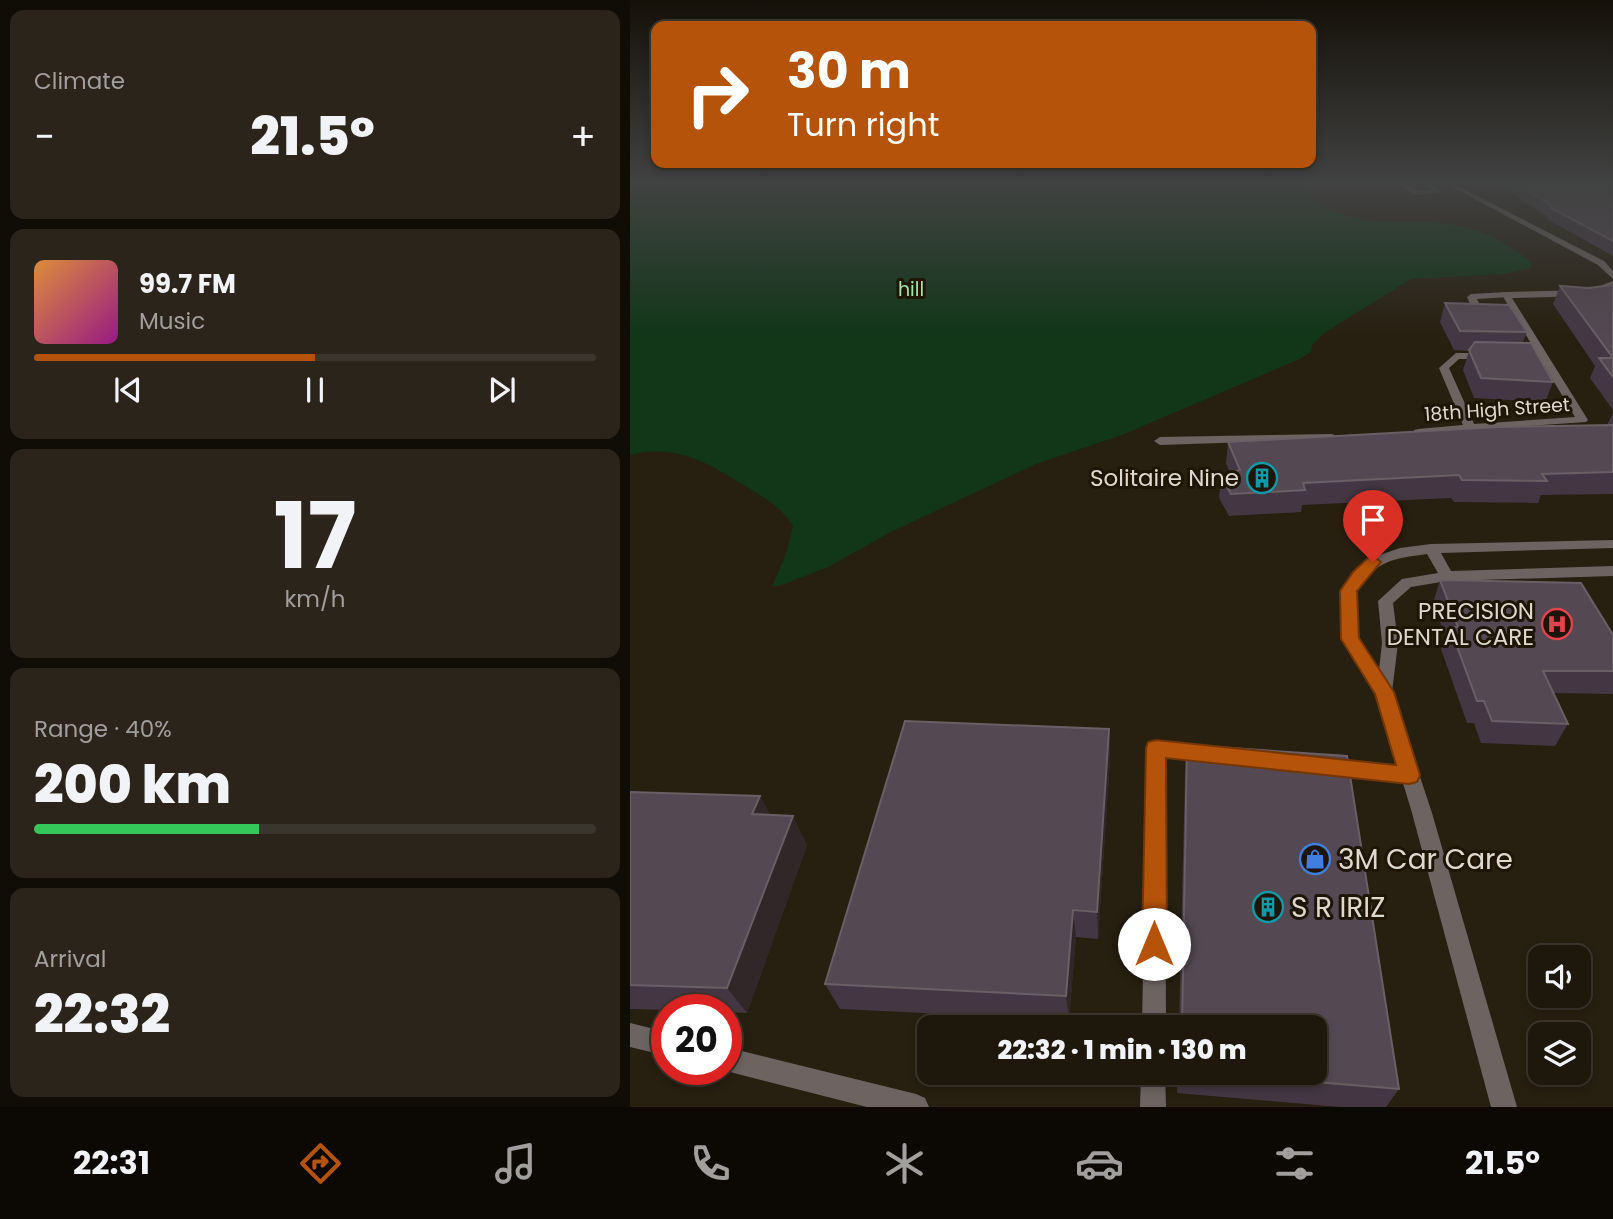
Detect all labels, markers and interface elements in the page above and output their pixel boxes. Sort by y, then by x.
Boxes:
text: 30 m [787,37,911,105]
icon: right [672,49,763,140]
text: Climate [34,65,125,97]
text: 21.5° [250,100,375,173]
text: Turn right [787,102,939,147]
text: − [34,110,55,163]
text: + [570,110,596,163]
text: 99.7 FM [139,266,236,302]
park label: hill [898,276,924,303]
text: Music [139,305,205,337]
icon: previous [109,371,147,409]
icon: pause [296,371,334,409]
icon: next [483,371,521,409]
street label: 18th High Street [1423,391,1571,428]
building icon: Solitaire Nine [1245,461,1279,495]
place label: Solitaire Nine [1090,462,1239,494]
text: 17 [274,472,356,600]
pin [1343,490,1403,562]
icon: arrive [1354,501,1392,539]
text: km/h [284,583,346,615]
place label: PRECISION DENTAL CARE [1387,595,1534,653]
hospital icon: PRECISION DENTAL CARE [1540,607,1574,641]
text: Range · 40% [34,713,172,745]
text: 200 km [34,748,231,821]
place label: 3M Car Care [1338,840,1513,879]
shop icon: 3M Car Care [1298,842,1332,876]
place label: S R IRIZ [1291,888,1385,927]
building icon: S R IRIZ [1251,890,1285,924]
position arrow [1117,907,1191,981]
text: Arrival [34,943,106,975]
map controls [1528,945,1591,1085]
button: sound [1528,945,1591,1008]
text: 22:32 [34,978,170,1051]
speed limit sign: 20 [651,994,742,1085]
button: layers [1528,1022,1591,1085]
text: 22:32 · 1 min · 130 m [997,1032,1247,1068]
icon: directions [296,1139,345,1188]
icon: music [491,1139,540,1188]
icon: phone [686,1139,735,1188]
icon: climate [880,1139,929,1188]
icon: car [1075,1139,1124,1188]
icon: filters [1270,1139,1319,1188]
text: 22:31 [73,1140,150,1185]
text: 21.5° [1465,1140,1540,1185]

